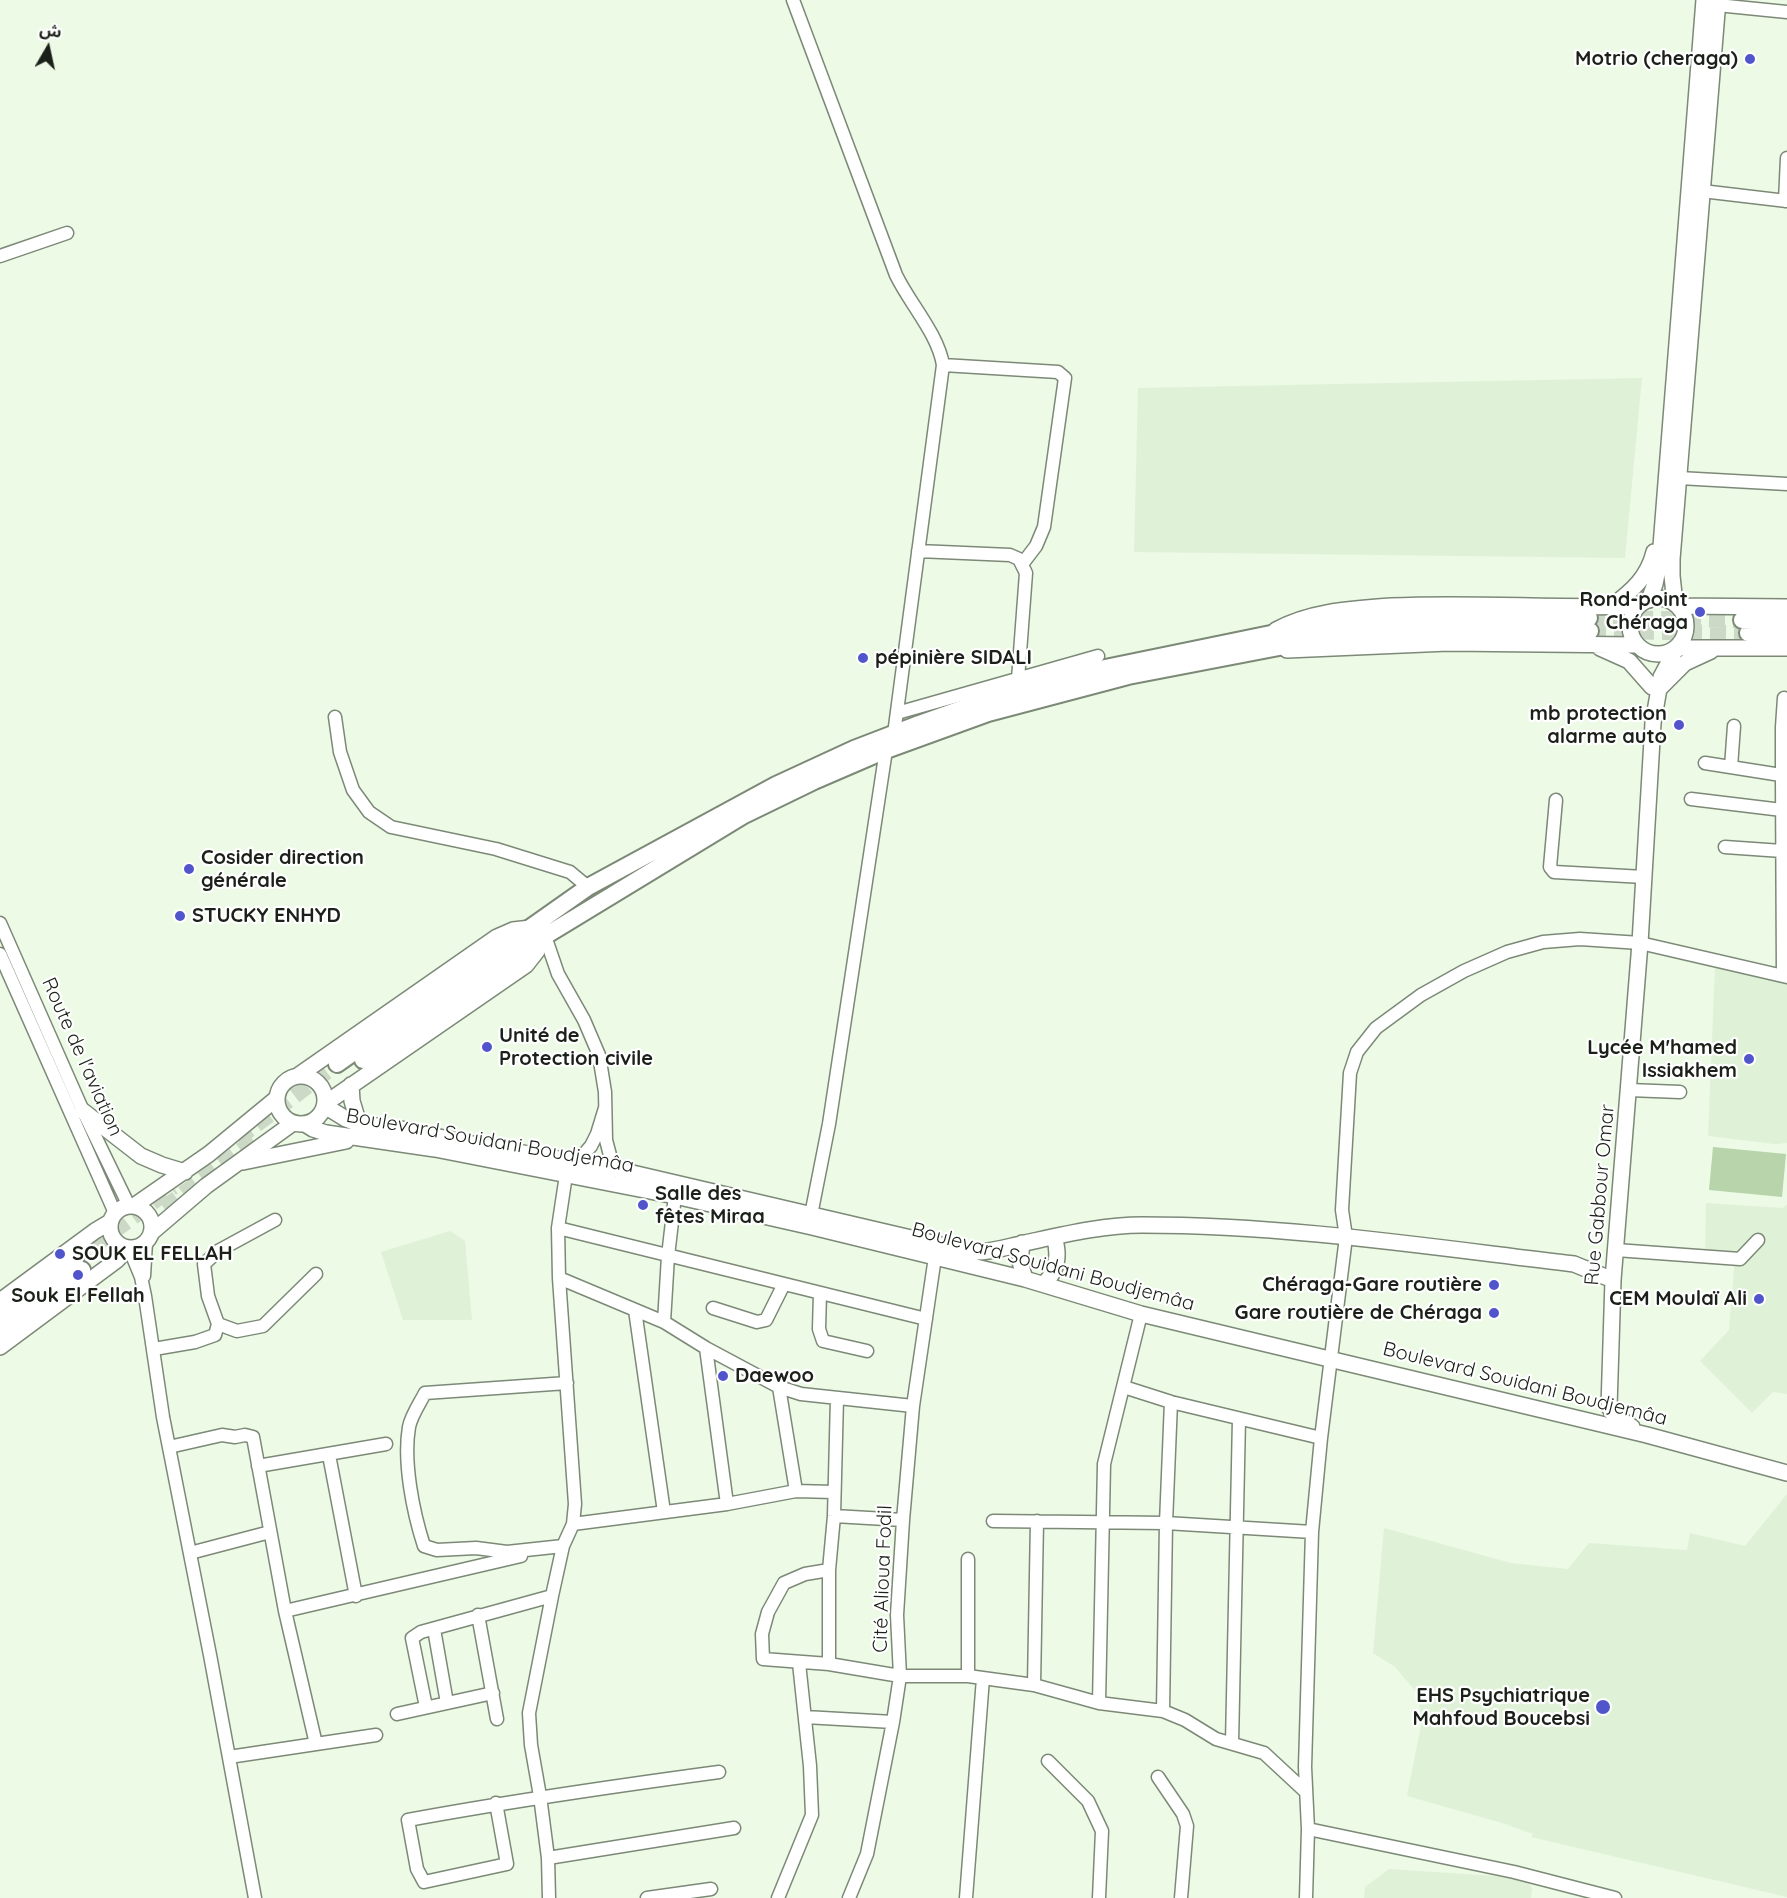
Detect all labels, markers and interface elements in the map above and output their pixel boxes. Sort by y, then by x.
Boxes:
north arrow [18,18,78,78]
text: ش [38,19,63,42]
place label: Motrio (cheraga) [1575,47,1738,71]
marker: Motrio (cheraga) [1743,52,1757,66]
place label: Rond-point Chéraga [1580,588,1688,635]
marker: Rond-point Chéraga [1693,605,1707,619]
place label: pépinière SIDALI [875,646,1032,670]
marker: pépinière SIDALI [856,651,870,665]
place label: mb protection alarme auto [1530,702,1667,749]
marker: mb protection alarme auto [1672,718,1686,732]
place label: Cosider direction générale [201,846,364,893]
marker: Cosider direction générale [182,862,196,876]
place label: STUCKY ENHYD [192,904,341,928]
marker: STUCKY ENHYD [173,909,187,923]
street label: Route de l'aviation [36,974,128,1140]
place label: Unité de Protection civile [499,1024,653,1071]
place label: Lycée M'hamed Issiakhem [1587,1036,1737,1083]
marker: Unité de Protection civile [480,1040,494,1054]
marker: Lycée M'hamed Issiakhem [1742,1052,1756,1066]
street label: Rue Gabbour Omar [1580,1103,1620,1287]
street label: Boulevard Souidani Boudjemâa [344,1104,636,1178]
place label: Salle des fêtes Miraa [655,1182,765,1229]
marker: Salle des fêtes Miraa [636,1198,650,1212]
street label: Boulevard Souidani Boudjemâa [909,1218,1197,1316]
place label: SOUK EL FELLAH [72,1242,233,1266]
marker: SOUK EL FELLAH [53,1247,67,1261]
marker: Souk El Fellah [71,1268,85,1282]
place label: Chéraga-Gare routière [1262,1273,1482,1297]
marker: Chéraga-Gare routière [1487,1278,1501,1292]
place label: Souk El Fellah [11,1284,145,1308]
place label: CEM Moulaï Ali [1609,1287,1747,1311]
marker: CEM Moulaï Ali [1752,1292,1766,1306]
place label: Gare routière de Chéraga [1235,1301,1482,1325]
marker: Gare routière de Chéraga [1487,1306,1501,1320]
street label: Boulevard Souidani Boudjemâa [1380,1337,1670,1431]
place label: Daewoo [735,1364,814,1388]
marker: Daewoo [716,1369,730,1383]
street label: Cité Alioua Fodil [868,1505,898,1653]
place label: EHS Psychiatrique Mahfoud Boucebsi [1412,1684,1590,1731]
marker: EHS Psychiatrique Mahfoud Boucebsi [1594,1698,1612,1716]

